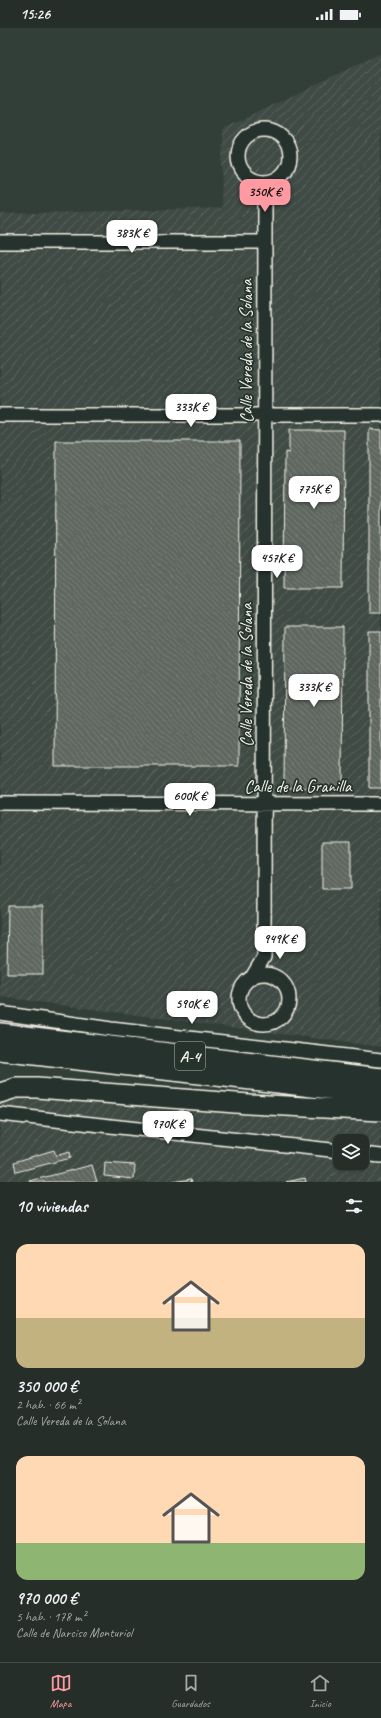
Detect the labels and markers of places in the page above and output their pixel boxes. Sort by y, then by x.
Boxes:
pin: 350K € [232,179,298,213]
pin: 383K € [99,220,165,254]
pin: 333K € [158,394,224,428]
pin: 775K € [281,476,347,510]
pin: 457K € [244,545,310,579]
pin: 333K € [281,674,347,708]
pin: 600K € [157,783,223,817]
pin: 949K € [247,926,313,960]
pin: 590K € [159,991,225,1025]
pin: 970K € [135,1111,201,1145]

